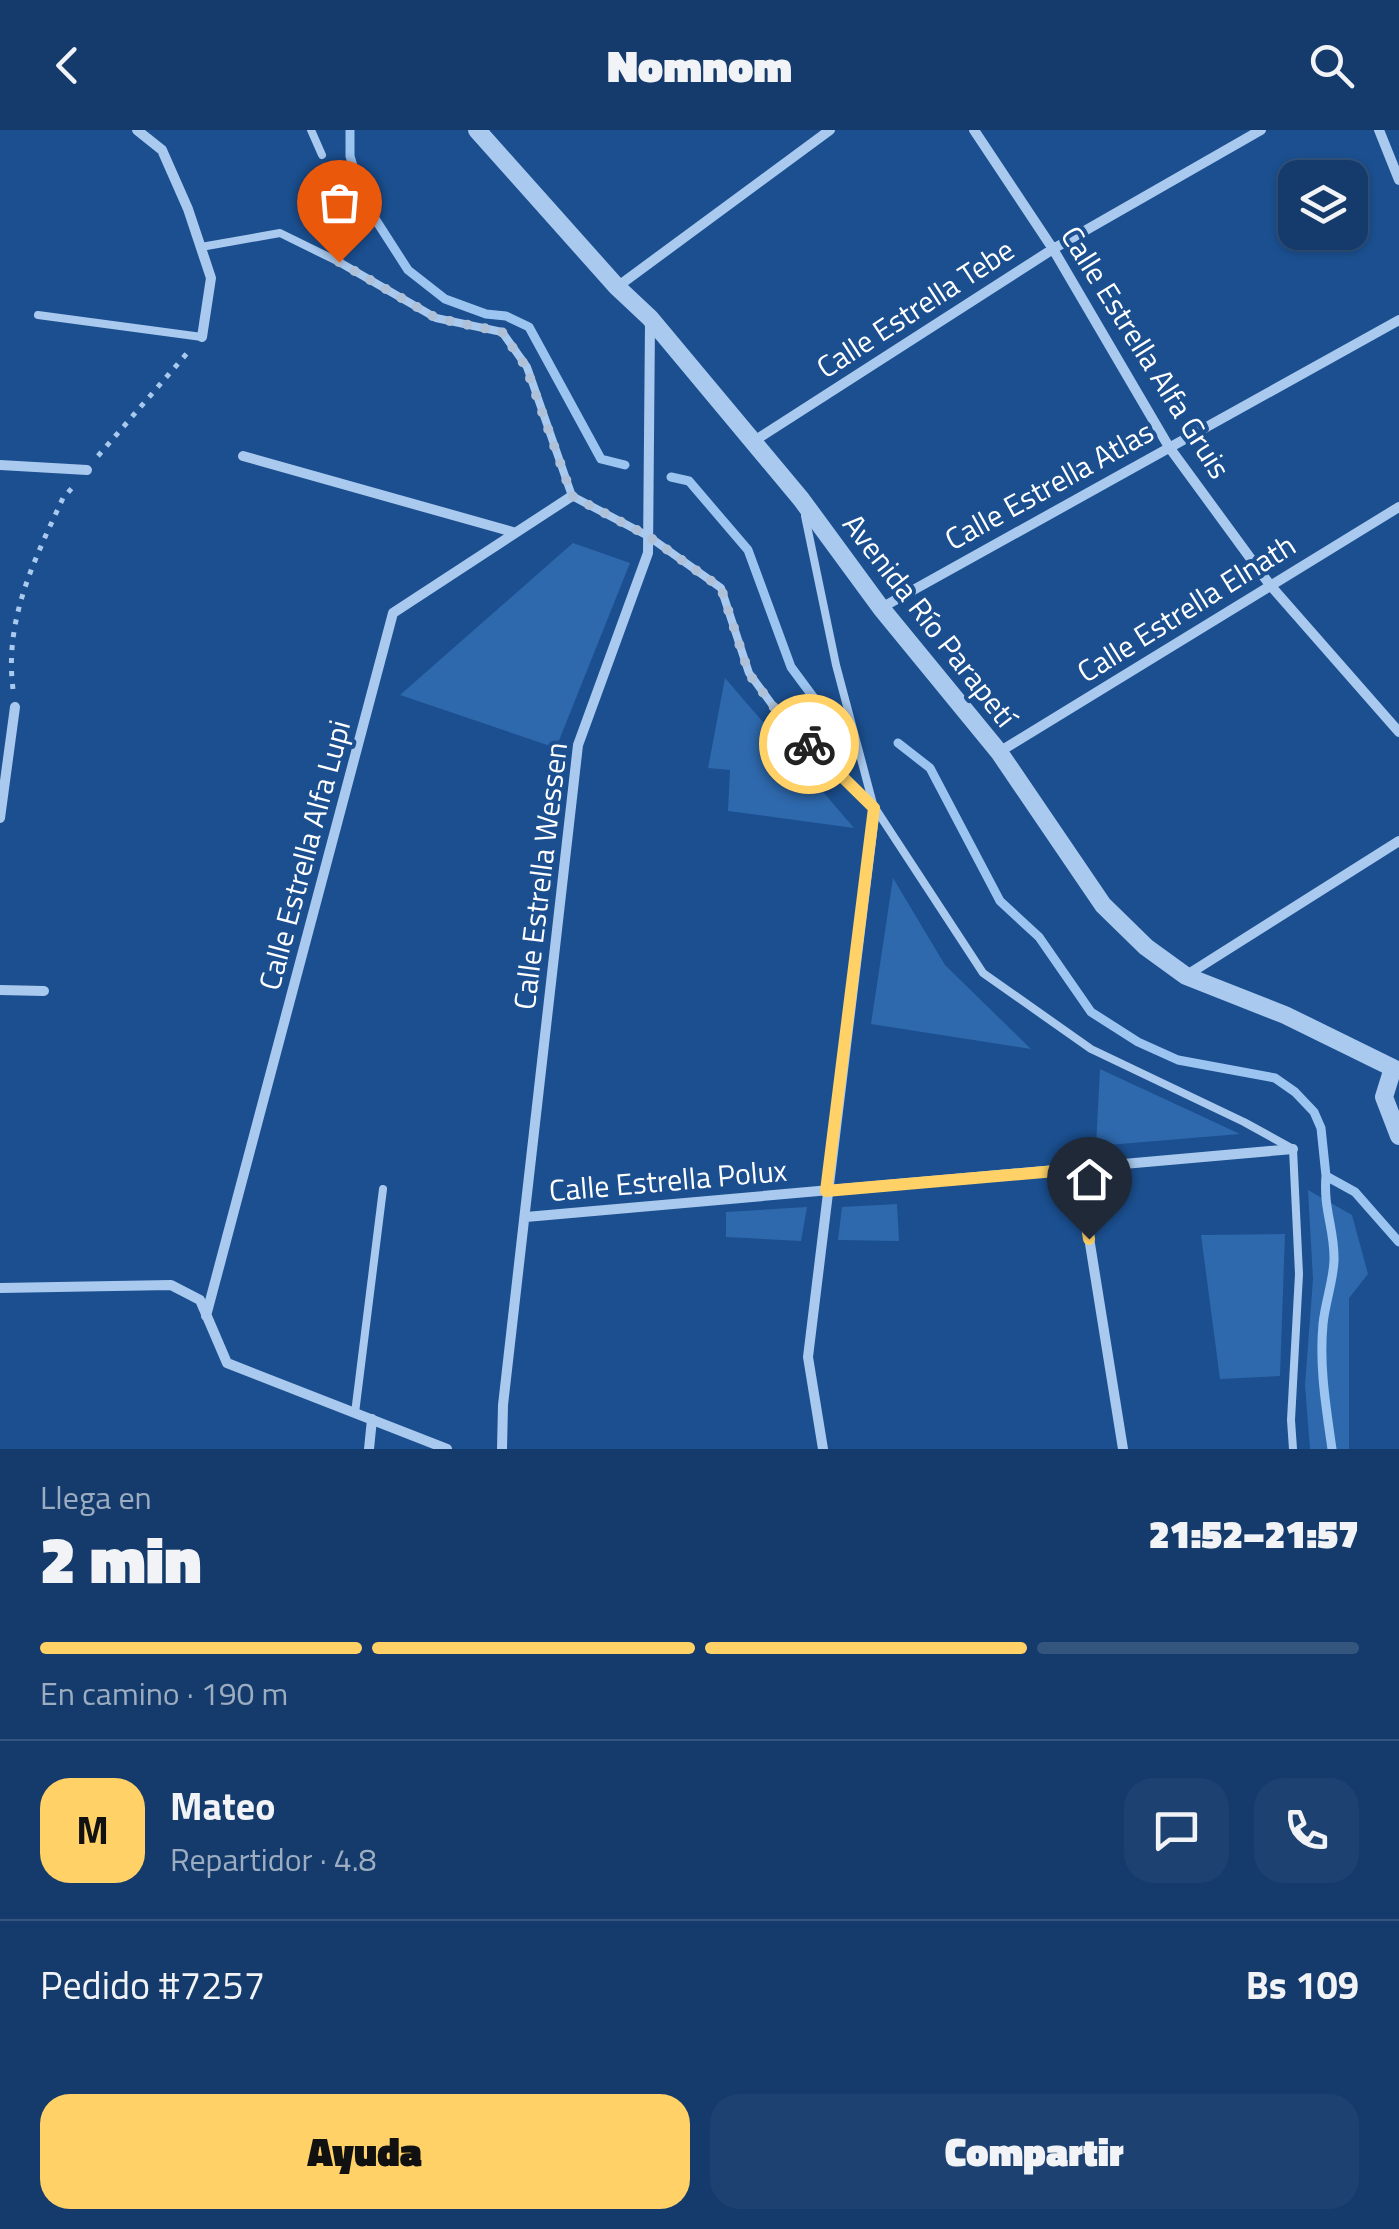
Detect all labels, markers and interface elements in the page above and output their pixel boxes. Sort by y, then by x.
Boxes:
text: Nomnom [607,31,792,99]
icon: back [40,38,95,93]
icon: search [1304,38,1359,93]
pin [297,160,382,263]
map controls [1278,160,1368,250]
button: layers [1278,160,1368,250]
icon: bag [312,175,367,230]
street label: Calle Estrella Alfa Gruis [1050,217,1242,487]
street label: Calle Estrella Tebe [807,227,1023,389]
street label: Calle Estrella Atlas [936,408,1162,562]
street label: Avenida Río Parapetí [832,503,1030,739]
street label: Calle Estrella Elnath [1068,522,1304,694]
courier [759,694,859,794]
street label: Calle Estrella Alfa Lupi [246,715,362,995]
icon: bike [782,717,837,772]
street label: Calle Estrella Wessen [501,740,579,1012]
pin [1047,1137,1132,1240]
street label: Calle Estrella Polux [547,1147,789,1213]
icon: home [1062,1152,1117,1207]
text: Llega en [40,1473,152,1521]
text: 21:52–21:57 [1149,1505,1359,1563]
text: 2 min [40,1509,201,1608]
text: En camino · 190 m [40,1669,288,1717]
text: Mateo [170,1777,275,1835]
button: chat [1124,1778,1229,1883]
button: phone [1254,1778,1359,1883]
text: M [76,1801,109,1859]
text: Repartidor · 4.8 [170,1835,376,1883]
text: Pedido #7257 [40,1956,265,2014]
text: Bs 109 [1246,1956,1359,2014]
button: Ayuda [40,2094,690,2209]
button: Compartir [710,2094,1359,2209]

